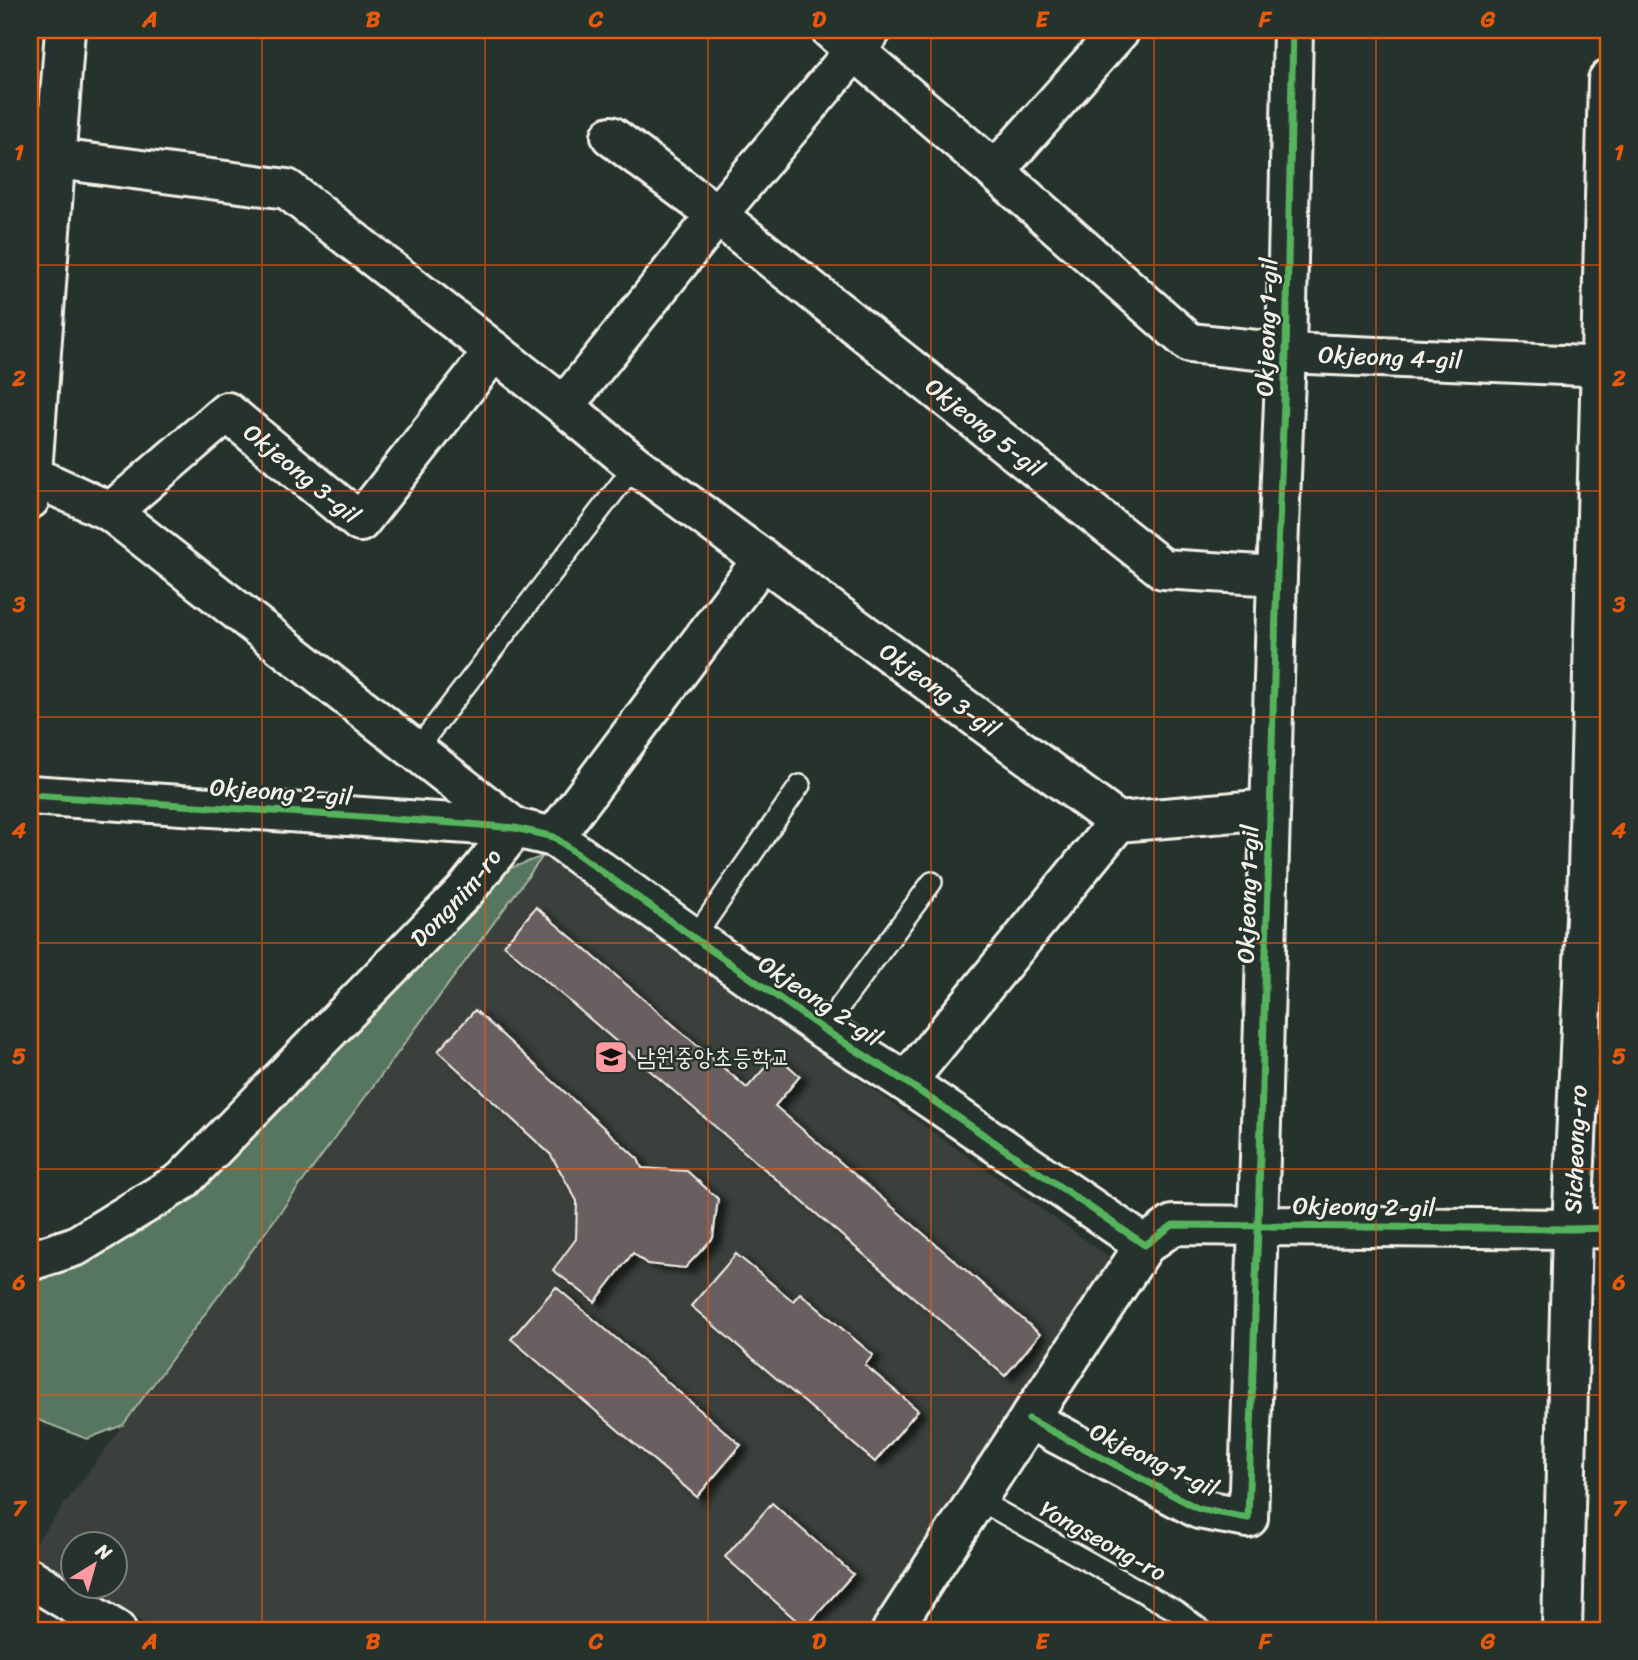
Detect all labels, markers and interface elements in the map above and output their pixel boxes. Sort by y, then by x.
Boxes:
text: A [141,0,158,40]
text: B [366,0,381,40]
text: C [588,0,604,40]
text: D [812,0,827,40]
text: E [1036,0,1051,40]
text: F [1258,0,1273,40]
text: G [1480,0,1496,40]
text: 1 [14,132,24,173]
text: 1 [1614,132,1624,173]
street label: Okjeong 1-gil [1244,256,1290,397]
street label: Okjeong 4-gil [1317,333,1464,382]
text: 2 [11,358,26,399]
text: 2 [1611,358,1626,399]
street label: Okjeong 5-gil [915,366,1055,489]
street label: Okjeong 3-gil [234,412,371,536]
text: 3 [12,584,26,625]
text: 3 [1612,584,1626,625]
street label: Okjeong 3-gil [870,631,1010,750]
street label: Okjeong 2-gil [208,766,355,818]
text: 4 [11,810,27,851]
text: 4 [1611,810,1627,851]
street label: Okjeong 1-gil [1225,823,1271,964]
street label: Dongnim-ro [400,838,513,957]
street label: Okjeong 2-gil [749,944,892,1059]
text: 5 [12,1036,26,1077]
place label: 남원중앙초등학교 [636,1036,791,1078]
text: 5 [1612,1036,1626,1077]
school or university icon: 남원중앙초등학교 [592,1038,630,1076]
street label: Sicheong-ro [1552,1084,1599,1215]
street label: Okjeong 2-gil [1292,1185,1437,1229]
text: 6 [11,1262,26,1303]
text: 6 [1611,1262,1626,1303]
street label: Okjeong 1-gil [1082,1411,1227,1510]
text: 7 [12,1488,27,1529]
text: 7 [1612,1488,1627,1529]
street label: Yongseong-ro [1031,1489,1175,1593]
north arrow [60,1530,130,1600]
text: N [88,1534,120,1569]
text: A [141,1621,158,1660]
text: B [366,1621,381,1660]
text: C [588,1621,604,1660]
text: D [812,1621,827,1660]
text: E [1036,1621,1051,1660]
text: F [1258,1621,1273,1660]
text: G [1480,1621,1496,1660]

